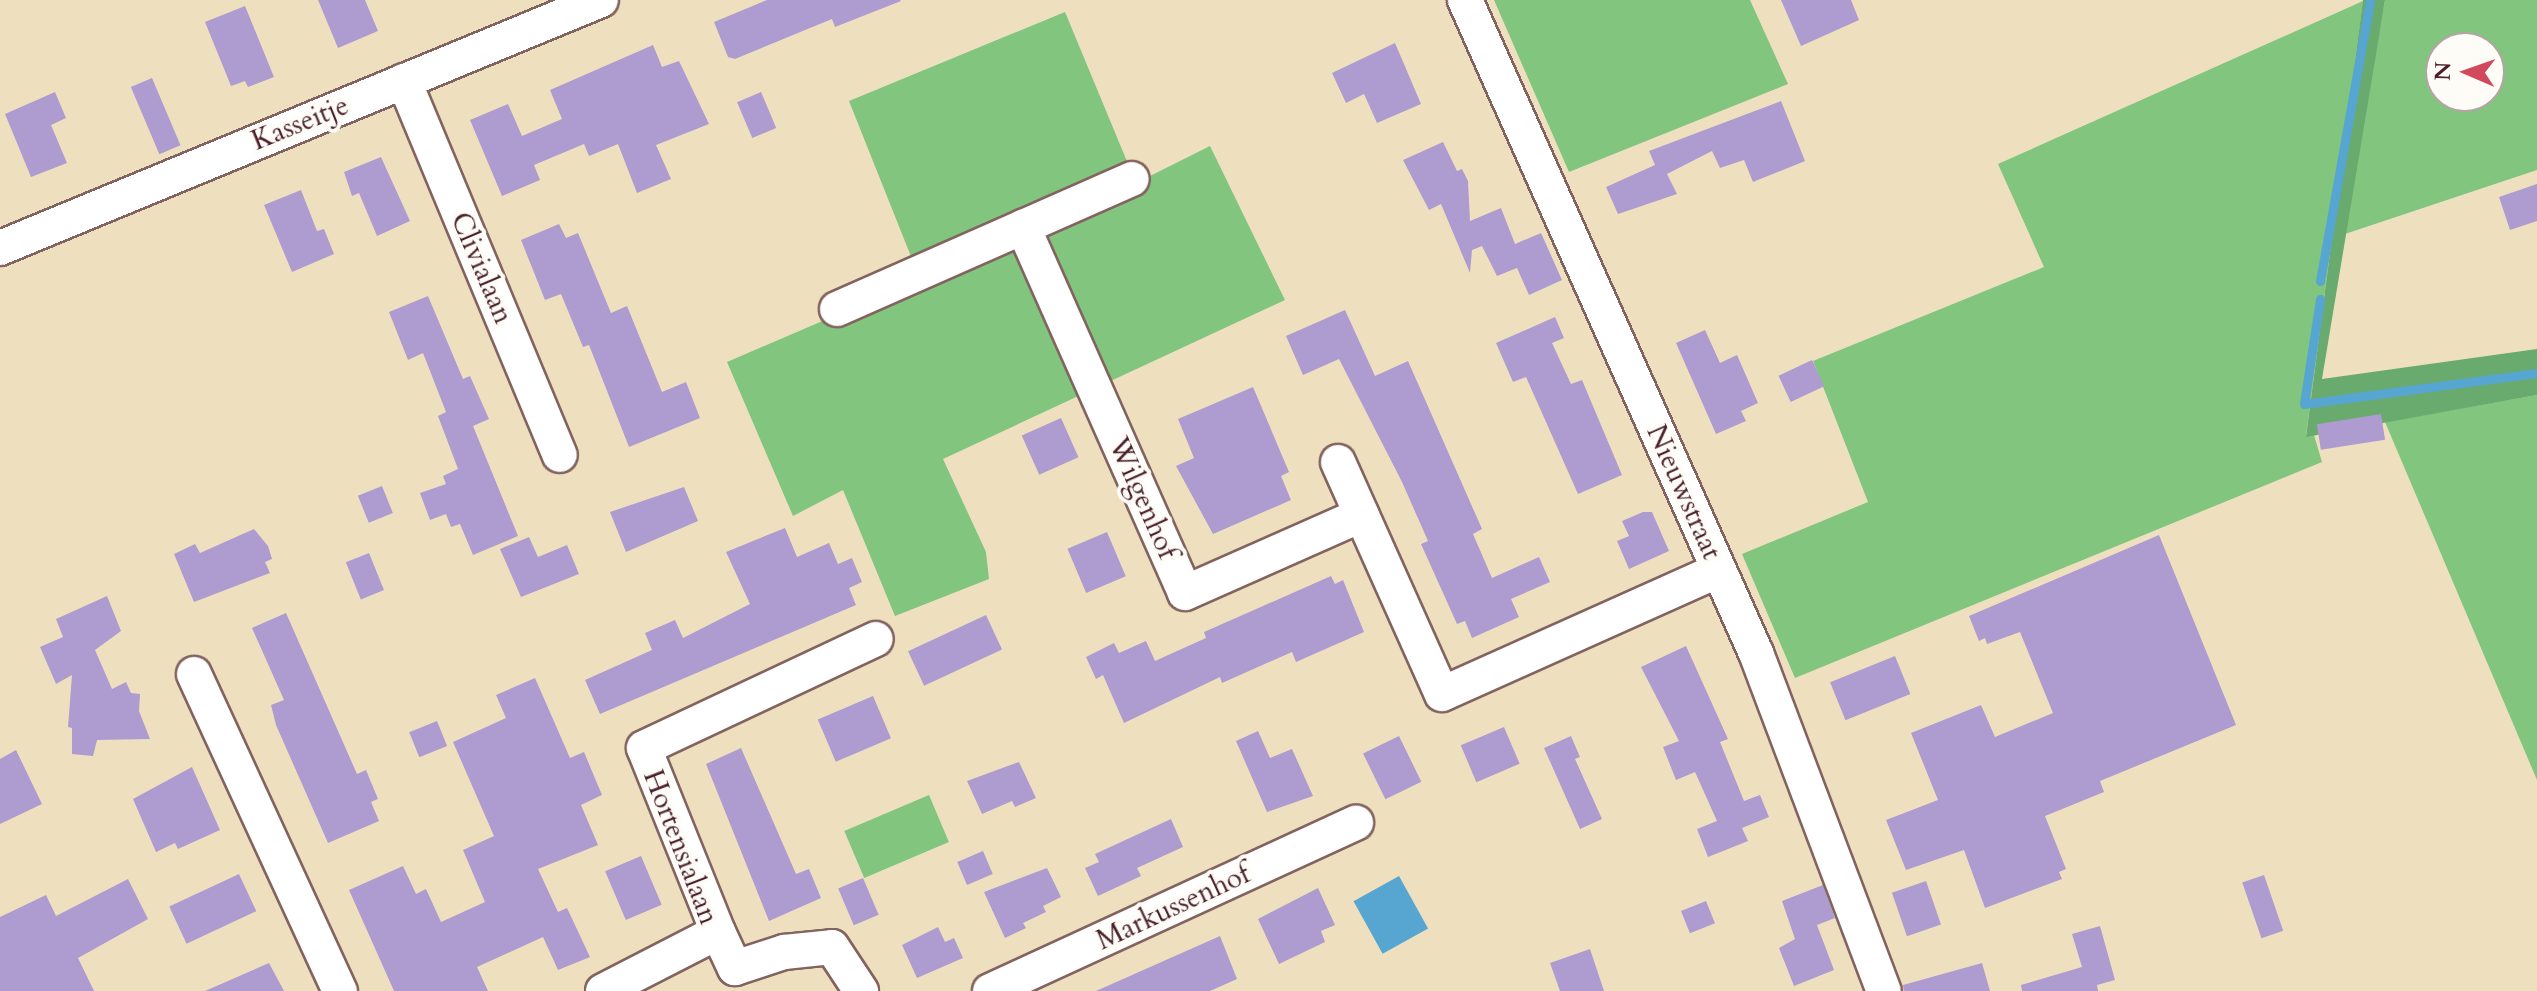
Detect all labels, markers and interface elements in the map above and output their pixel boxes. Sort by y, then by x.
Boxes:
north arrow [2425,32,2505,112]
text: N [2428,61,2458,81]
street label: Kasseitje [247,88,353,158]
street label: Clivialaan [444,207,520,329]
street label: Nieuwstraat [1639,420,1729,564]
street label: Wilgenhof [1101,432,1185,564]
street label: Hortensialaan [636,765,726,929]
street label: Markussenhof [1091,857,1255,957]

